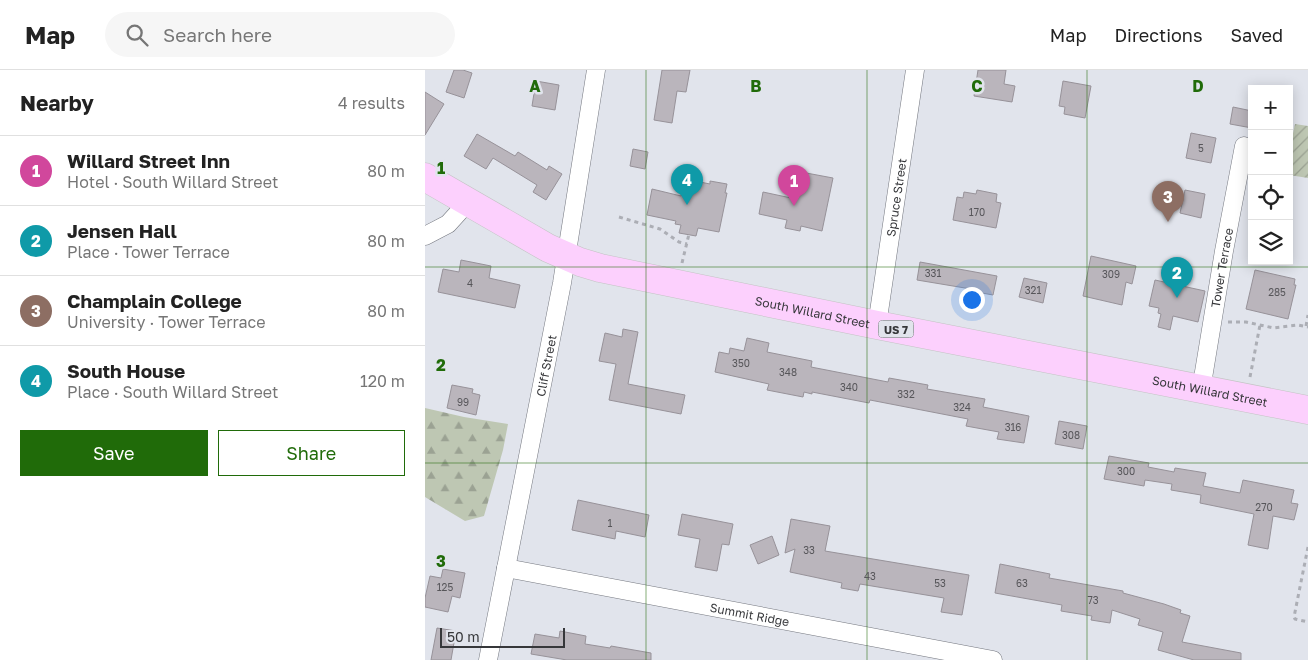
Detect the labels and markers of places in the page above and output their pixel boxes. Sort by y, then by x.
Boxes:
pin: 4 [671,164,703,205]
pin: 1 [778,165,810,206]
pin: 3 [1152,181,1184,222]
pin: 2 [1161,257,1193,298]

